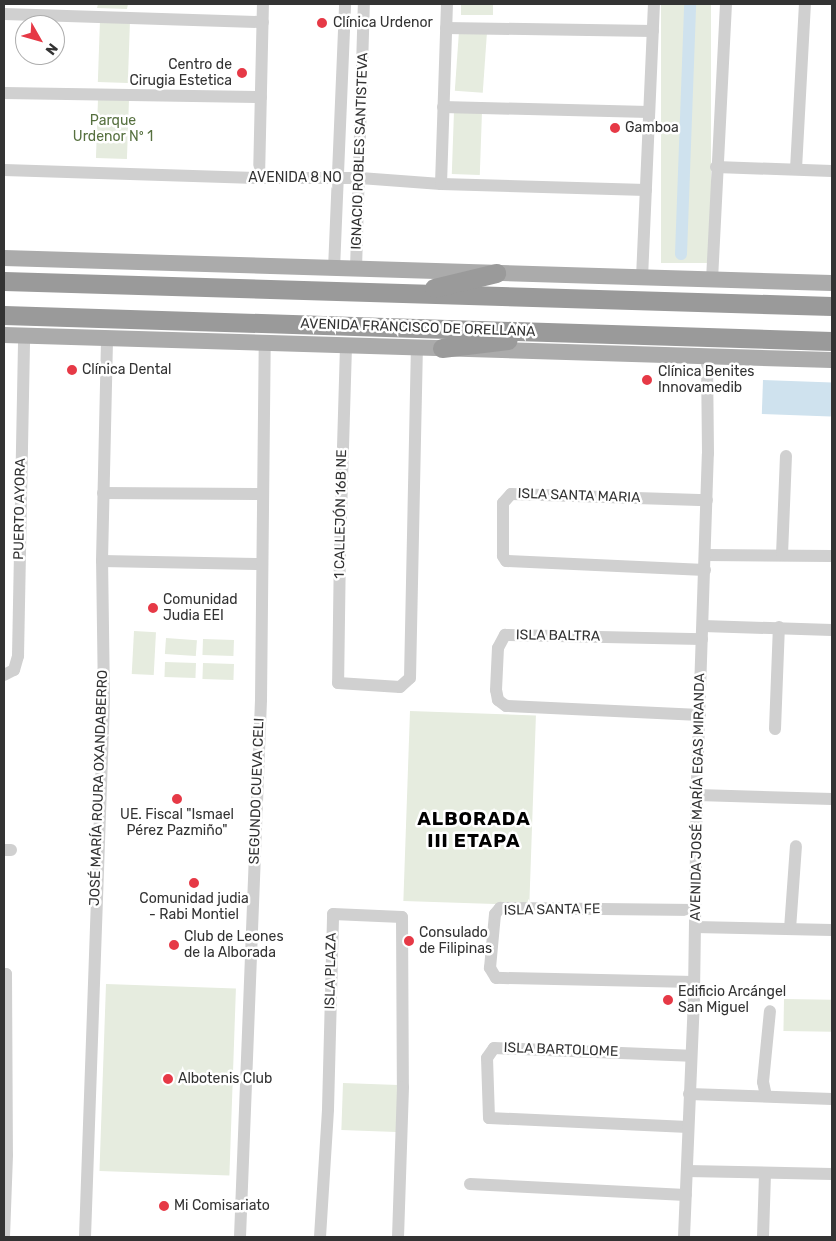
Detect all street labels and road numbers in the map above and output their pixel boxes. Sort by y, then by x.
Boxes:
street label: IGNACIO ROBLES SANTISTEVA [348,52,372,250]
street label: AVENIDA 8 NO [248,170,342,186]
street label: AVENIDA FRANCISCO DE ORELLANA [300,315,536,341]
street label: 1 CALLEJÓN 16B NE [331,449,351,579]
street label: PUERTO AYORA [11,458,29,560]
street label: ISLA SANTA MARIA [517,485,641,507]
street label: ISLA BALTRA [516,627,600,645]
street label: JOSÉ MARÍA ROURA OXANDABERRO [86,669,112,907]
street label: AVENIDA JOSÉ MARÍA EGAS MIRANDA [687,673,709,921]
street label: SEGUNDO CUEVA CELI [246,717,268,865]
street label: ISLA SANTA FE [503,901,601,919]
street label: ISLA PLAZA [322,932,340,1010]
street label: ISLA BARTOLOME [503,1040,619,1060]

